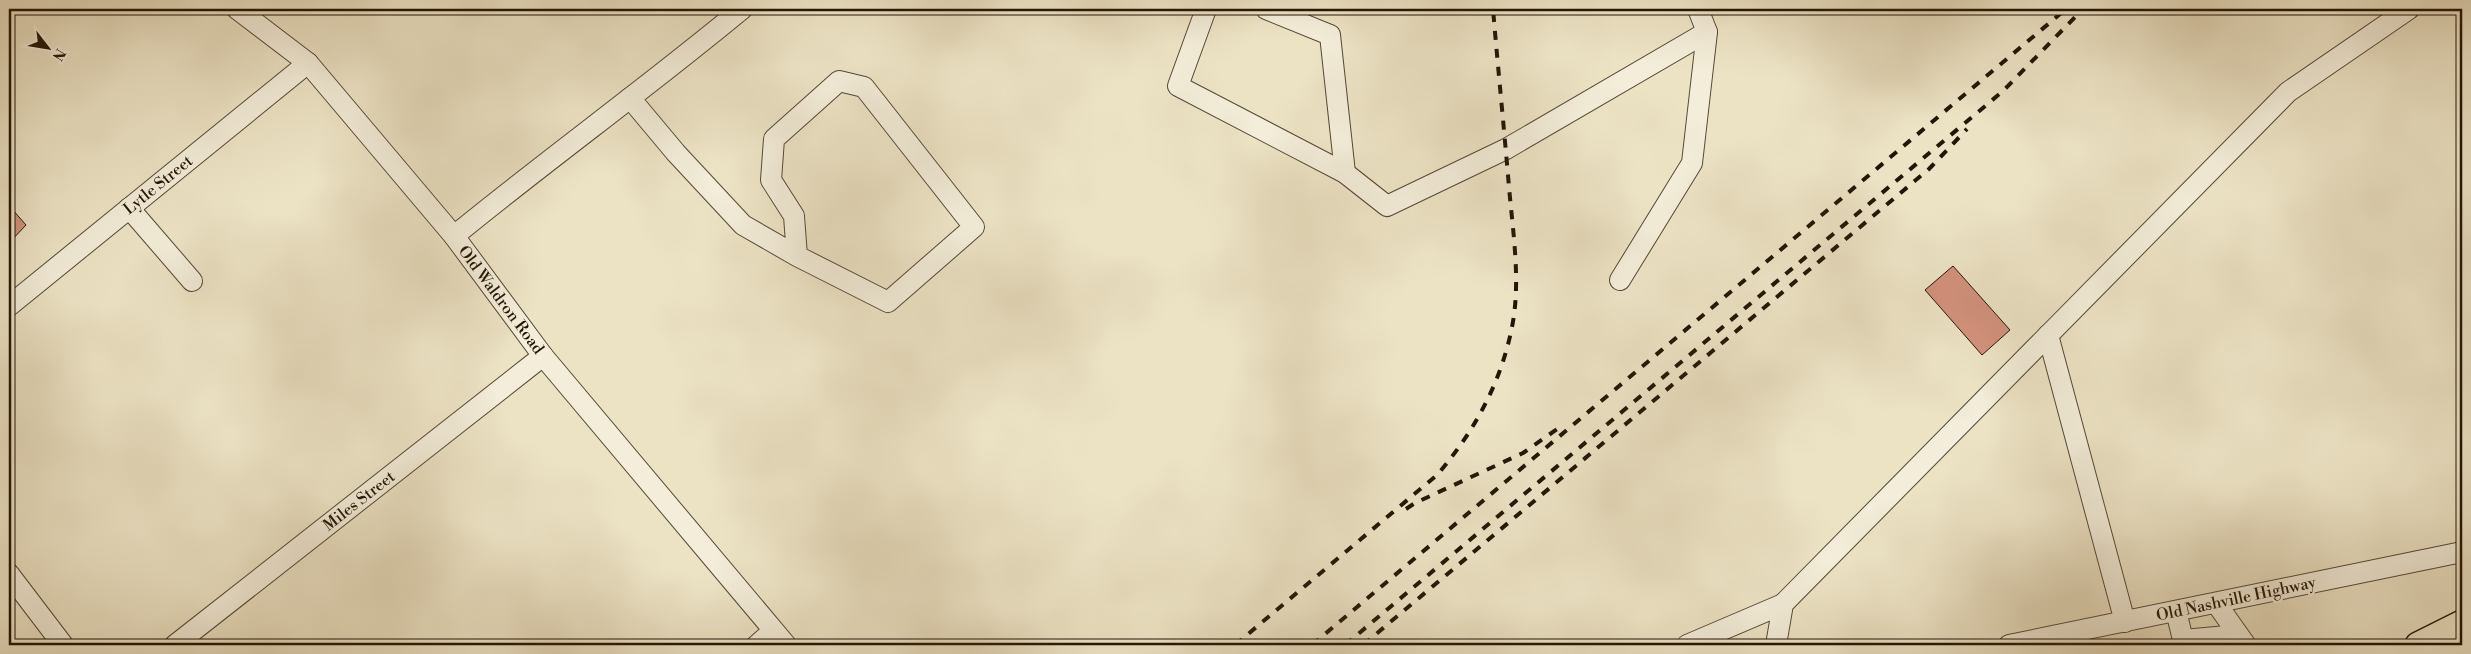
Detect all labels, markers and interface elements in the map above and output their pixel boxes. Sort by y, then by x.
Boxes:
north arrow [22,22,72,72]
text: N [48,45,69,64]
street label: Lytle Street [119,151,197,219]
street label: Old Waldron Road [454,242,548,358]
street label: Miles Street [319,466,399,535]
street label: Old Nashville Highway [2154,572,2318,626]

